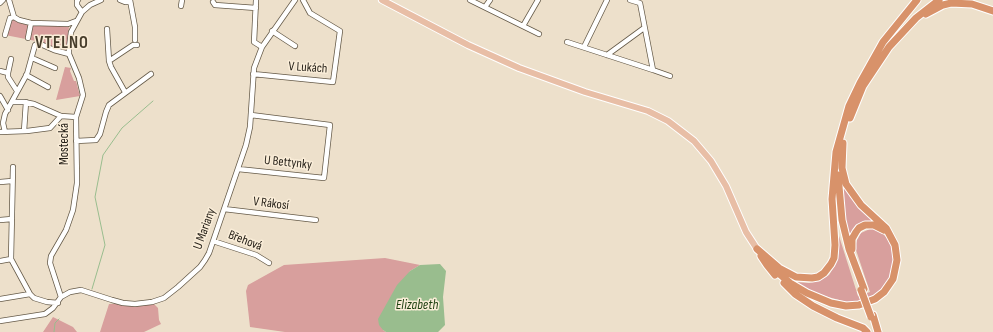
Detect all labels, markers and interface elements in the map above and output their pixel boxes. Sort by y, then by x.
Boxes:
district label: VTELNO [35,34,89,54]
street label: V Lukách [288,59,328,77]
street label: Mostecká [57,123,73,165]
street label: U Bettynky [263,153,313,173]
street label: V Rákosí [252,194,290,214]
street label: U Mariany [190,206,220,252]
street label: Břehová [226,227,264,255]
water label: Elizabeth [396,297,438,313]

